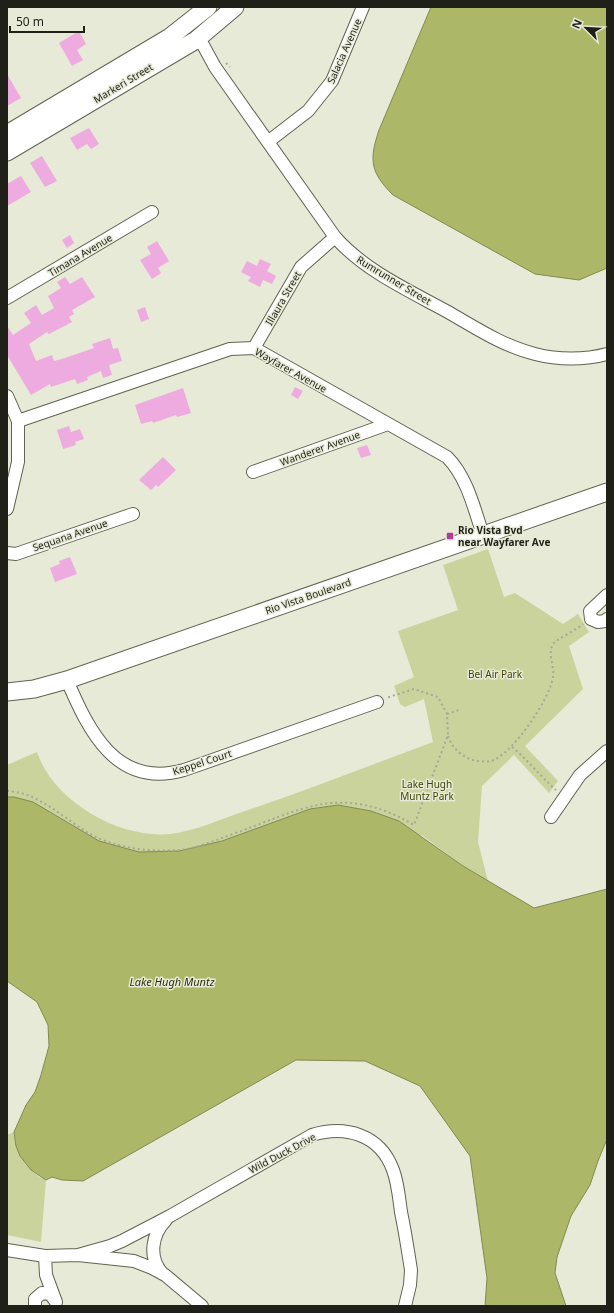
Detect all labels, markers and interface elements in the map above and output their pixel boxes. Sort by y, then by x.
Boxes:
scale bar [10,8,84,34]
north arrow [566,8,606,48]
text: 50 m [16,13,44,30]
street label: Salacia Avenue [323,16,365,86]
text: N [568,17,585,31]
street label: Markeri Street [91,60,156,106]
street label: Timana Avenue [45,230,115,280]
street label: Rumrunner Street [354,252,434,308]
street label: Illaura Street [262,268,304,328]
street label: Wayfarer Avenue [252,344,330,396]
street label: Wanderer Avenue [278,427,362,469]
street label: Sequana Avenue [31,515,110,554]
place label: Rio Vista Bvd near Wayfarer Ave [458,523,550,549]
marker: Rio Vista Bvd near Wayfarer Ave [445,531,455,541]
street label: Rio Vista Boulevard [263,575,353,617]
park label: Bel Air Park [468,667,523,681]
street label: Keppel Court [171,746,234,778]
park label: Lake Hugh Muntz Park [400,777,454,803]
water label: Lake Hugh Muntz [129,974,215,989]
street label: Wild Duck Drive [246,1129,318,1177]

